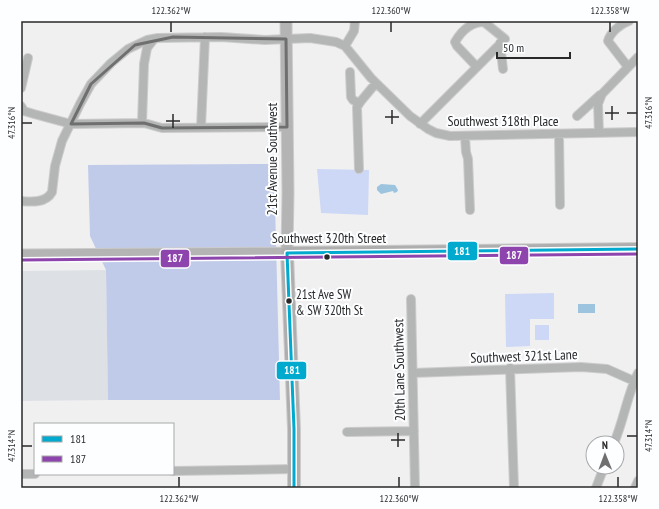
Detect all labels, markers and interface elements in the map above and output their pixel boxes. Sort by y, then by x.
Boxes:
text: 122.362°W [152,4,191,17]
text: 122.360°W [372,4,411,17]
text: 122.358°W [591,4,630,17]
scale bar [497,34,570,60]
text: 50 m [503,40,524,55]
text: 47.316°N [642,97,655,129]
street label: 21st Avenue Southwest [263,102,281,215]
text: 47.316°N [5,107,18,139]
street label: Southwest 318th Place [447,112,559,130]
street label: Southwest 320th Street [272,229,386,247]
line badge: 181 [447,241,478,261]
text: 181 [454,244,470,258]
line badge: 187 [499,246,529,265]
text: 187 [506,248,522,262]
line badge: 187 [160,249,190,268]
text: 187 [167,251,183,265]
unlabelled marker [322,252,332,262]
place label: 21st Ave SW & SW 320th St [296,286,363,319]
marker: 21st Ave SW & SW 320th St [284,296,294,306]
street label: 20th Lane Southwest [389,319,409,421]
street label: Southwest 321st Lane [470,345,578,367]
line badge: 181 [276,361,307,380]
text: 181 [284,363,300,377]
text: 47.314°N [642,420,655,452]
legend [34,423,174,475]
text: 47.314°N [5,430,18,462]
text: 181 [70,431,86,446]
north arrow [585,435,625,475]
text: N [602,438,608,452]
text: 187 [70,451,86,466]
text: 122.362°W [160,492,199,505]
text: 122.360°W [380,492,419,505]
text: 122.358°W [599,492,638,505]

